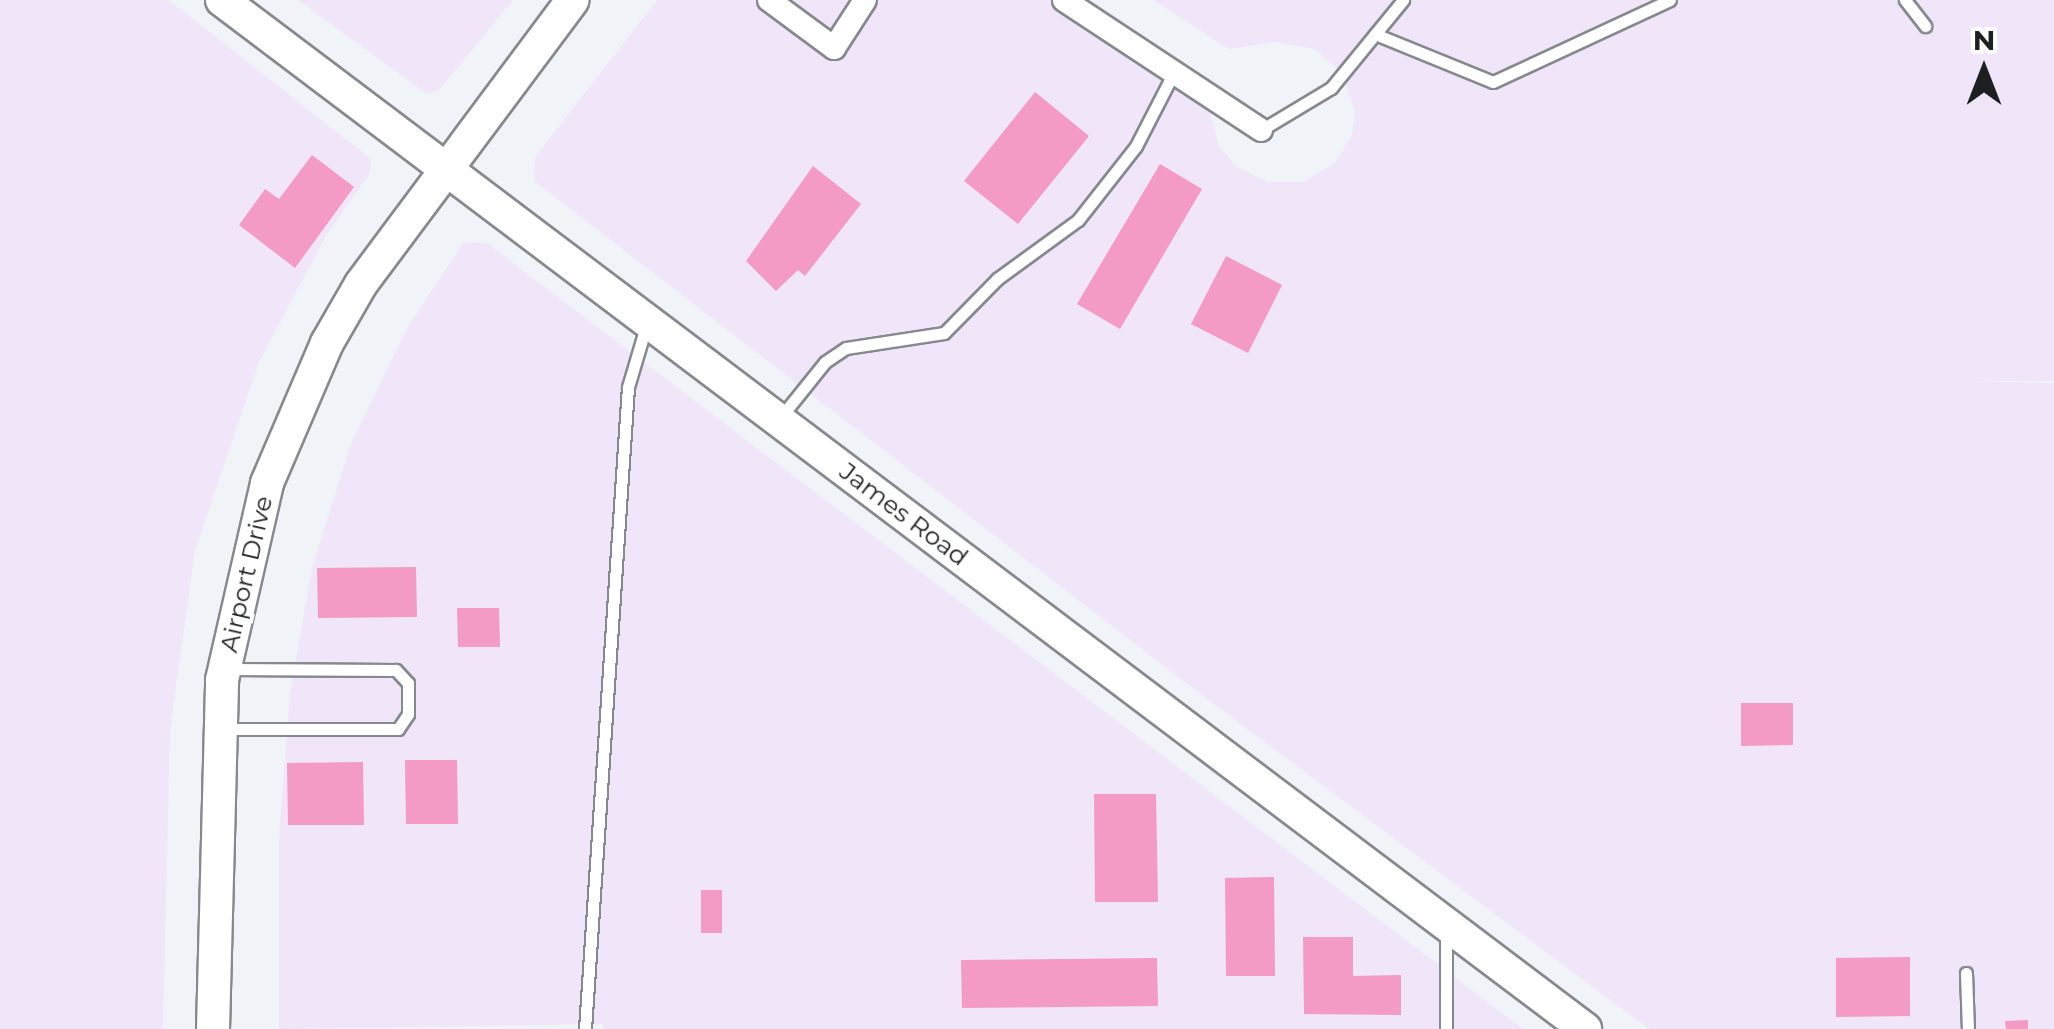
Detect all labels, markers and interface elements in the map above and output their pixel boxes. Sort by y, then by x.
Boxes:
north arrow [1934,20,2034,120]
text: N [1973,23,1995,57]
street label: James Road [834,456,974,572]
street label: Airport Drive [213,493,279,655]

